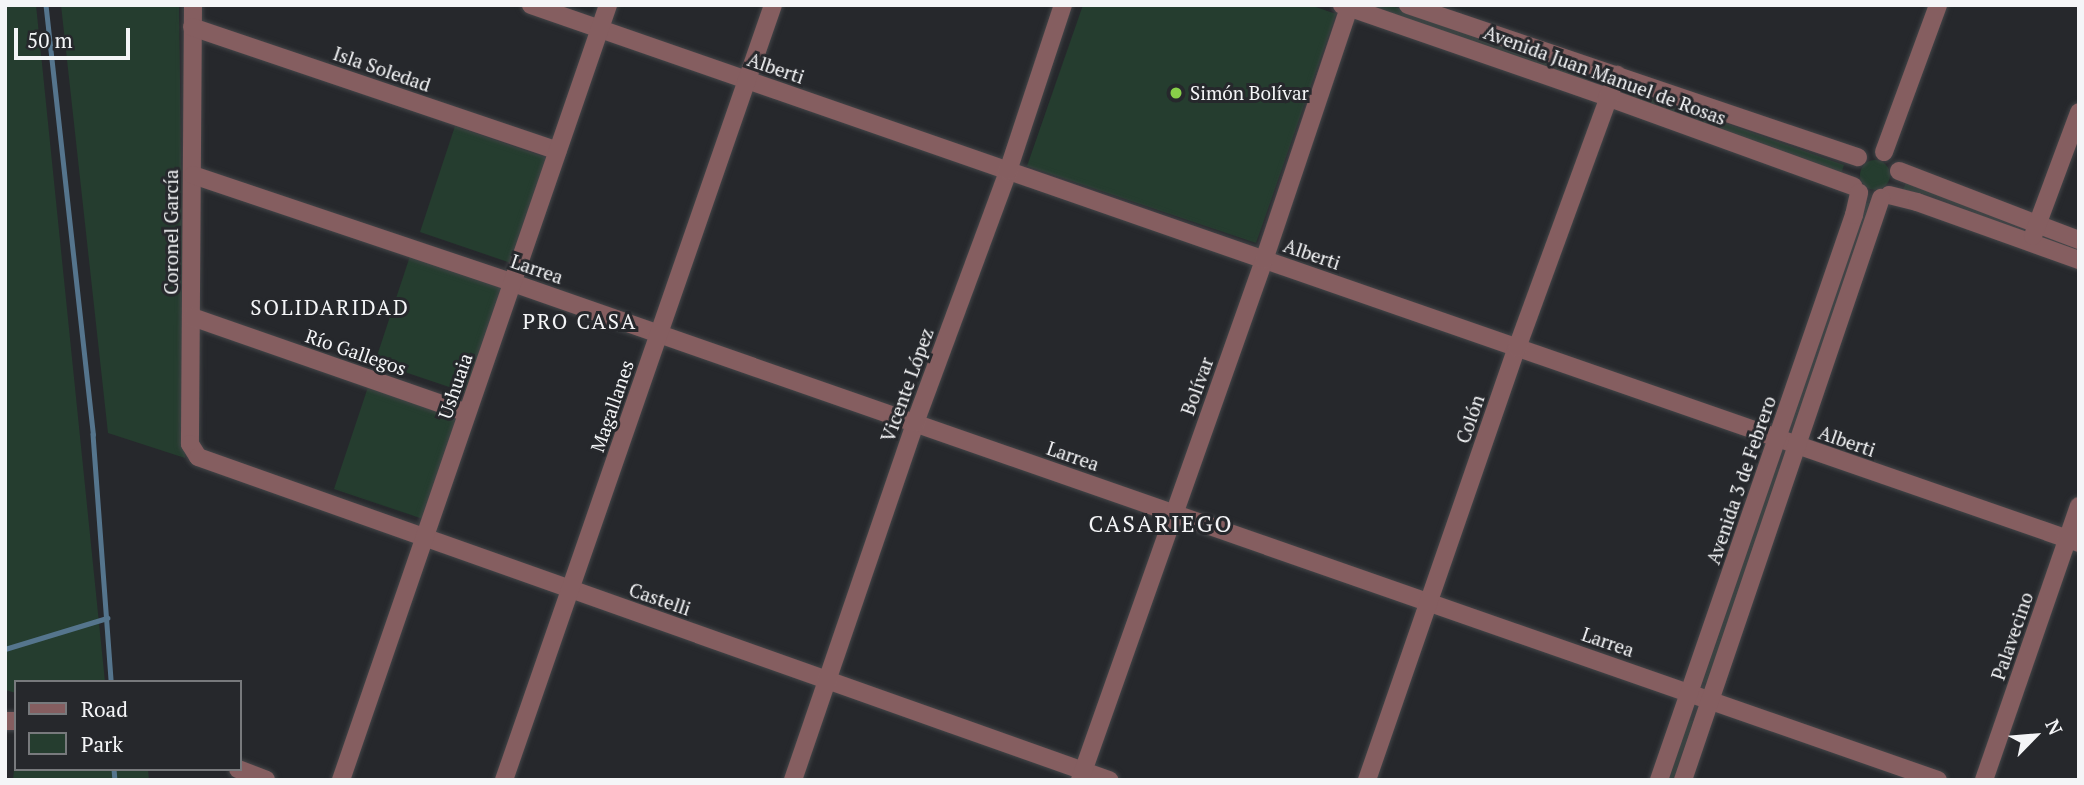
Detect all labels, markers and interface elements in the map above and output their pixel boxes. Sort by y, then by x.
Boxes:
scale bar [18,14,133,58]
street label: Avenida Juan Manuel de Rosas [1481,20,1729,130]
text: 50 m [27,26,73,54]
street label: Isla Soledad [330,42,434,96]
street label: Alberti [745,48,807,88]
place label: Simón Bolívar [1190,82,1309,104]
marker: Simón Bolívar [1168,85,1184,101]
street label: Coronel García [160,169,182,295]
street label: Alberti [1281,234,1343,274]
street label: Larrea [508,249,566,289]
district label: SOLIDARIDAD [252,294,408,320]
district label: PRO CASA [524,308,636,334]
street label: Río Gallegos [302,324,410,380]
street label: Vicente López [876,325,938,445]
street label: Ushuaia [433,350,477,422]
street label: Bolívar [1176,354,1218,418]
street label: Magallanes [586,357,638,455]
street label: Colón [1451,392,1489,446]
street label: Avenida 3 de Febrero [1701,393,1781,567]
street label: Alberti [1816,421,1878,461]
street label: Larrea [1044,436,1102,476]
district label: CASARIEGO [1090,510,1232,538]
street label: Castelli [626,578,694,620]
street label: Palavecino [1986,589,2038,683]
street label: Larrea [1579,622,1637,662]
legend [14,680,242,771]
text: Road [81,695,128,723]
north arrow [2000,701,2070,771]
text: N [2040,715,2069,739]
text: Park [81,730,123,758]

